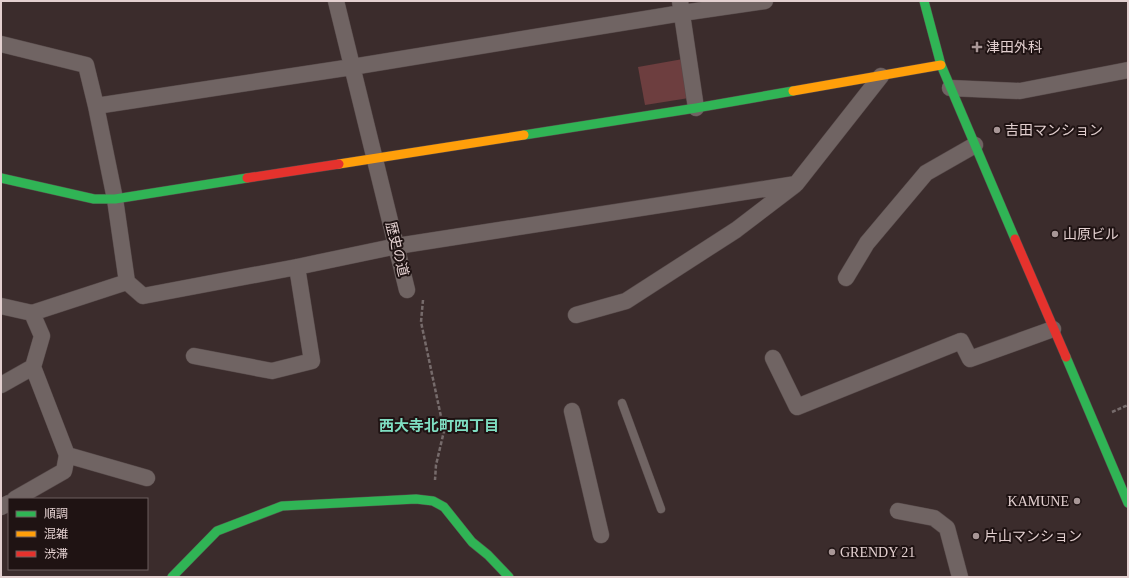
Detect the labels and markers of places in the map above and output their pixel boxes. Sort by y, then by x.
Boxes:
place label: 津田外科 [986,39,1042,55]
marker: 津田外科 [971,41,983,53]
place label: 吉田マンション [1005,123,1103,138]
marker: 吉田マンション [992,125,1002,135]
place label: 山原ビル [1063,227,1119,242]
marker: 山原ビル [1050,229,1060,239]
place label: KAMUNE [1008,494,1069,509]
marker: KAMUNE [1072,496,1082,506]
place label: 片山マンション [984,529,1082,544]
marker: 片山マンション [971,531,981,541]
place label: GRENDY 21 [840,545,915,560]
marker: GRENDY 21 [827,547,837,557]

